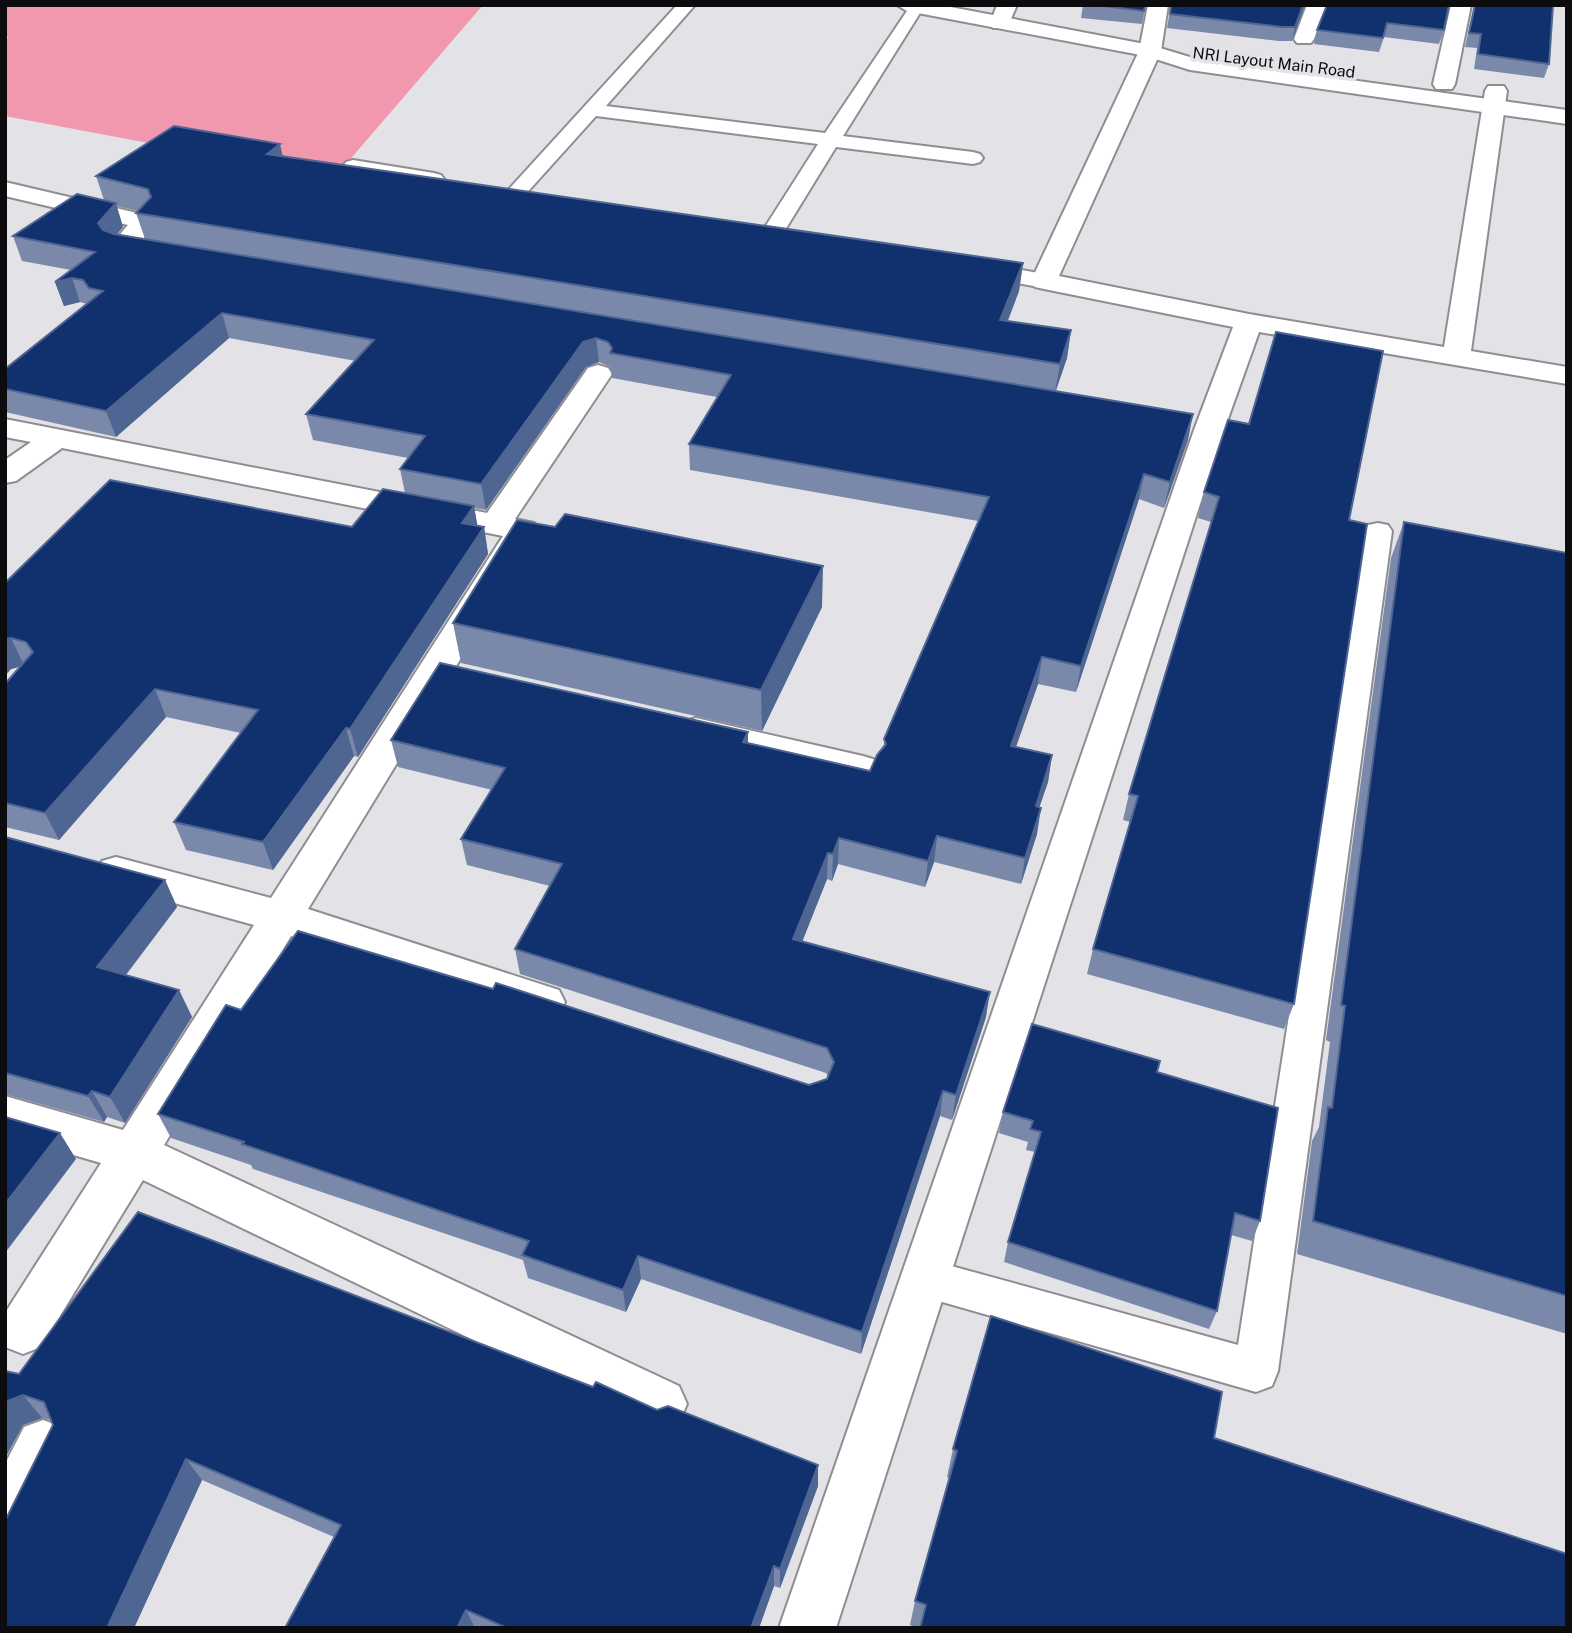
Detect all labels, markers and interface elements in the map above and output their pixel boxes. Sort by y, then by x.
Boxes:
street label: NRI Layout Main Road [1192,43,1356,82]

